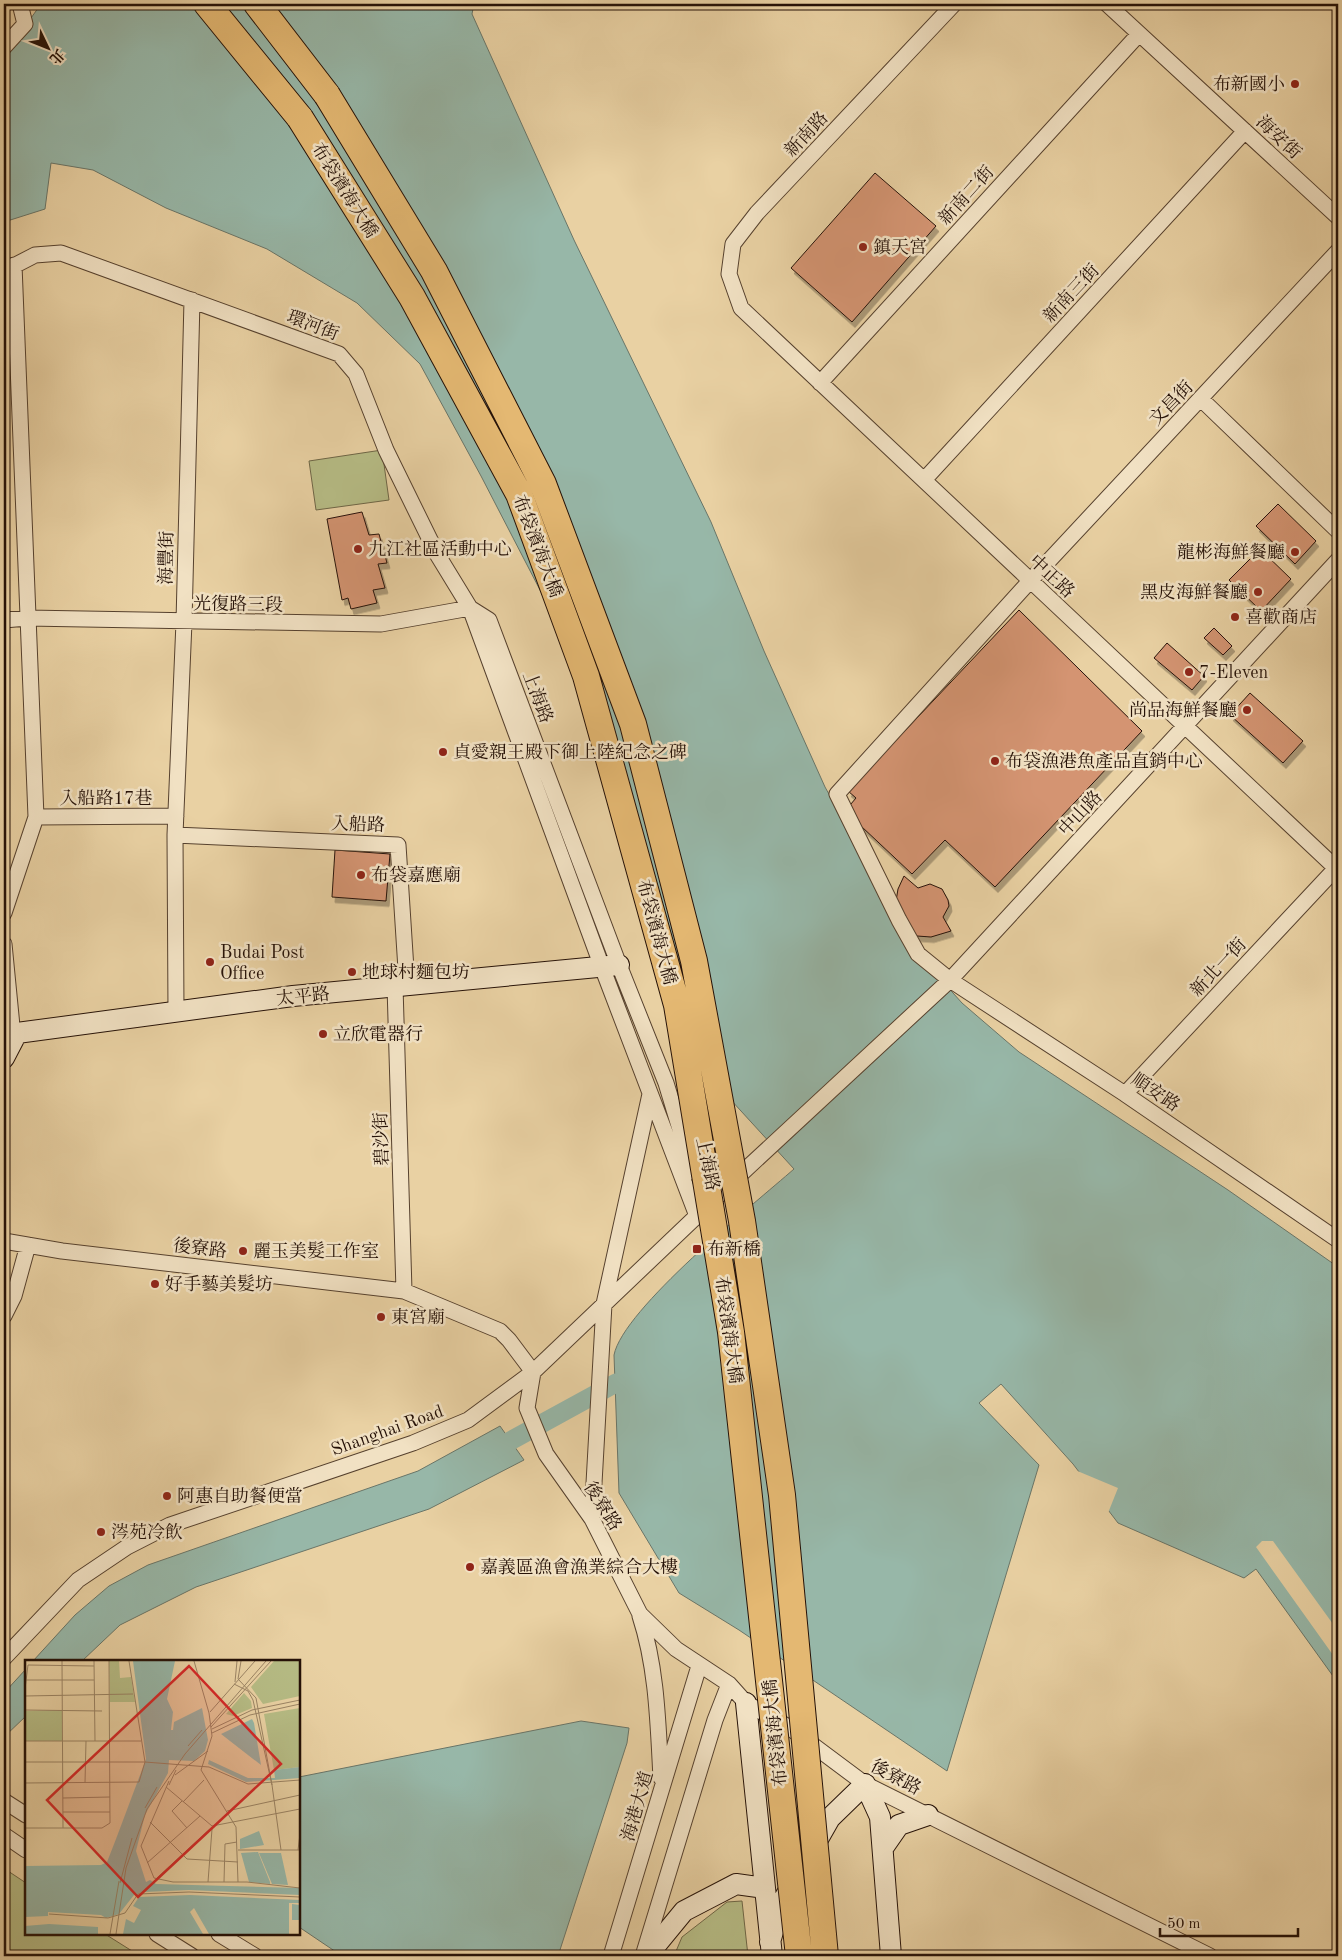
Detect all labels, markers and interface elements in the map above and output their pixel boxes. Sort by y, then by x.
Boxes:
north arrow [22,22,72,72]
text: 北 [47,46,67,67]
place label: 布新國小 [1213,74,1285,94]
marker: 布新國小 [1289,78,1301,90]
street label: 新南路 [780,107,832,161]
street label: 海安街 [1252,111,1306,163]
street label: 布袋濱海大橋 [308,139,382,241]
street label: 新南二街 [934,162,998,228]
place label: 鎮天宮 [873,237,927,257]
marker: 鎮天宮 [857,241,869,253]
street label: 新南三街 [1039,260,1103,326]
street label: 環河街 [284,307,341,344]
street label: 文昌街 [1145,377,1197,429]
street label: 布袋濱海大橋 [509,492,567,600]
street label: 海豐街 [156,531,176,585]
place label: 九江社區活動中心 [368,539,512,559]
place label: 龍彬海鮮餐廳 [1177,542,1285,562]
marker: 九江社區活動中心 [352,543,364,555]
marker: 龍彬海鮮餐廳 [1289,546,1301,558]
street label: 中正路 [1025,550,1079,602]
place label: 黑皮海鮮餐廳 [1140,582,1248,602]
marker: 黑皮海鮮餐廳 [1252,586,1264,598]
street label: 光復路三段 [193,593,283,615]
place label: 喜歡商店 [1245,607,1317,627]
marker: 喜歡商店 [1229,611,1241,623]
place label: 7-Eleven [1199,664,1269,682]
marker: 7-Eleven [1183,666,1195,678]
street label: 上海路 [519,668,557,726]
place label: 尚品海鮮餐廳 [1129,700,1237,720]
marker: 尚品海鮮餐廳 [1241,704,1253,716]
place label: 貞愛親王殿下御上陸紀念之碑 [453,742,687,762]
marker: 貞愛親王殿下御上陸紀念之碑 [437,746,449,758]
place label: 布袋漁港魚產品直銷中心 [1005,751,1203,771]
marker: 布袋漁港魚產品直銷中心 [989,755,1001,767]
street label: 中山路 [1054,786,1106,840]
street label: 入船路17巷 [60,788,152,808]
street label: 入船路 [331,813,385,835]
place label: 布袋嘉應廟 [371,865,461,885]
marker: 布袋嘉應廟 [355,869,367,881]
street label: 布袋濱海大橋 [633,877,681,987]
street label: 新北一街 [1186,934,1250,1000]
place label: Budai Post Office [220,944,305,983]
marker: Budai Post Office [204,956,216,968]
place label: 地球村麵包坊 [362,962,470,982]
marker: 地球村麵包坊 [346,966,358,978]
street label: 太平路 [275,983,331,1009]
place label: 立欣電器行 [333,1024,423,1044]
marker: 立欣電器行 [317,1028,329,1040]
street label: 順安路 [1128,1069,1184,1115]
street label: 碧沙街 [370,1112,392,1166]
street label: 上海路 [693,1136,723,1192]
street label: 後寮路 [172,1235,228,1261]
place label: 布新橋 [707,1239,761,1259]
place label: 麗玉美髮工作室 [253,1241,379,1261]
marker: 布新橋 [691,1243,703,1255]
marker: 麗玉美髮工作室 [237,1245,249,1257]
place label: 好手藝美髮坊 [165,1274,273,1294]
street label: 布袋濱海大橋 [712,1275,746,1385]
marker: 好手藝美髮坊 [149,1278,161,1290]
place label: 東宮廟 [391,1307,445,1327]
marker: 東宮廟 [375,1311,387,1323]
street label: Shanghai Road [329,1402,446,1460]
street label: 後寮路 [580,1478,626,1534]
place label: 阿惠自助餐便當 [177,1486,303,1506]
marker: 阿惠自助餐便當 [161,1490,173,1502]
place label: 涔苑冷飲 [111,1522,183,1542]
marker: 涔苑冷飲 [95,1526,107,1538]
place label: 嘉義區漁會漁業綜合大樓 [480,1557,678,1577]
marker: 嘉義區漁會漁業綜合大樓 [464,1561,476,1573]
inset map [25,1660,300,1935]
street label: 布袋濱海大橋 [759,1678,791,1788]
street label: 後寮路 [867,1755,925,1799]
street label: 海港大道 [617,1769,657,1843]
scale bar [1160,1905,1297,1937]
text: 50 m [1167,1917,1201,1932]

